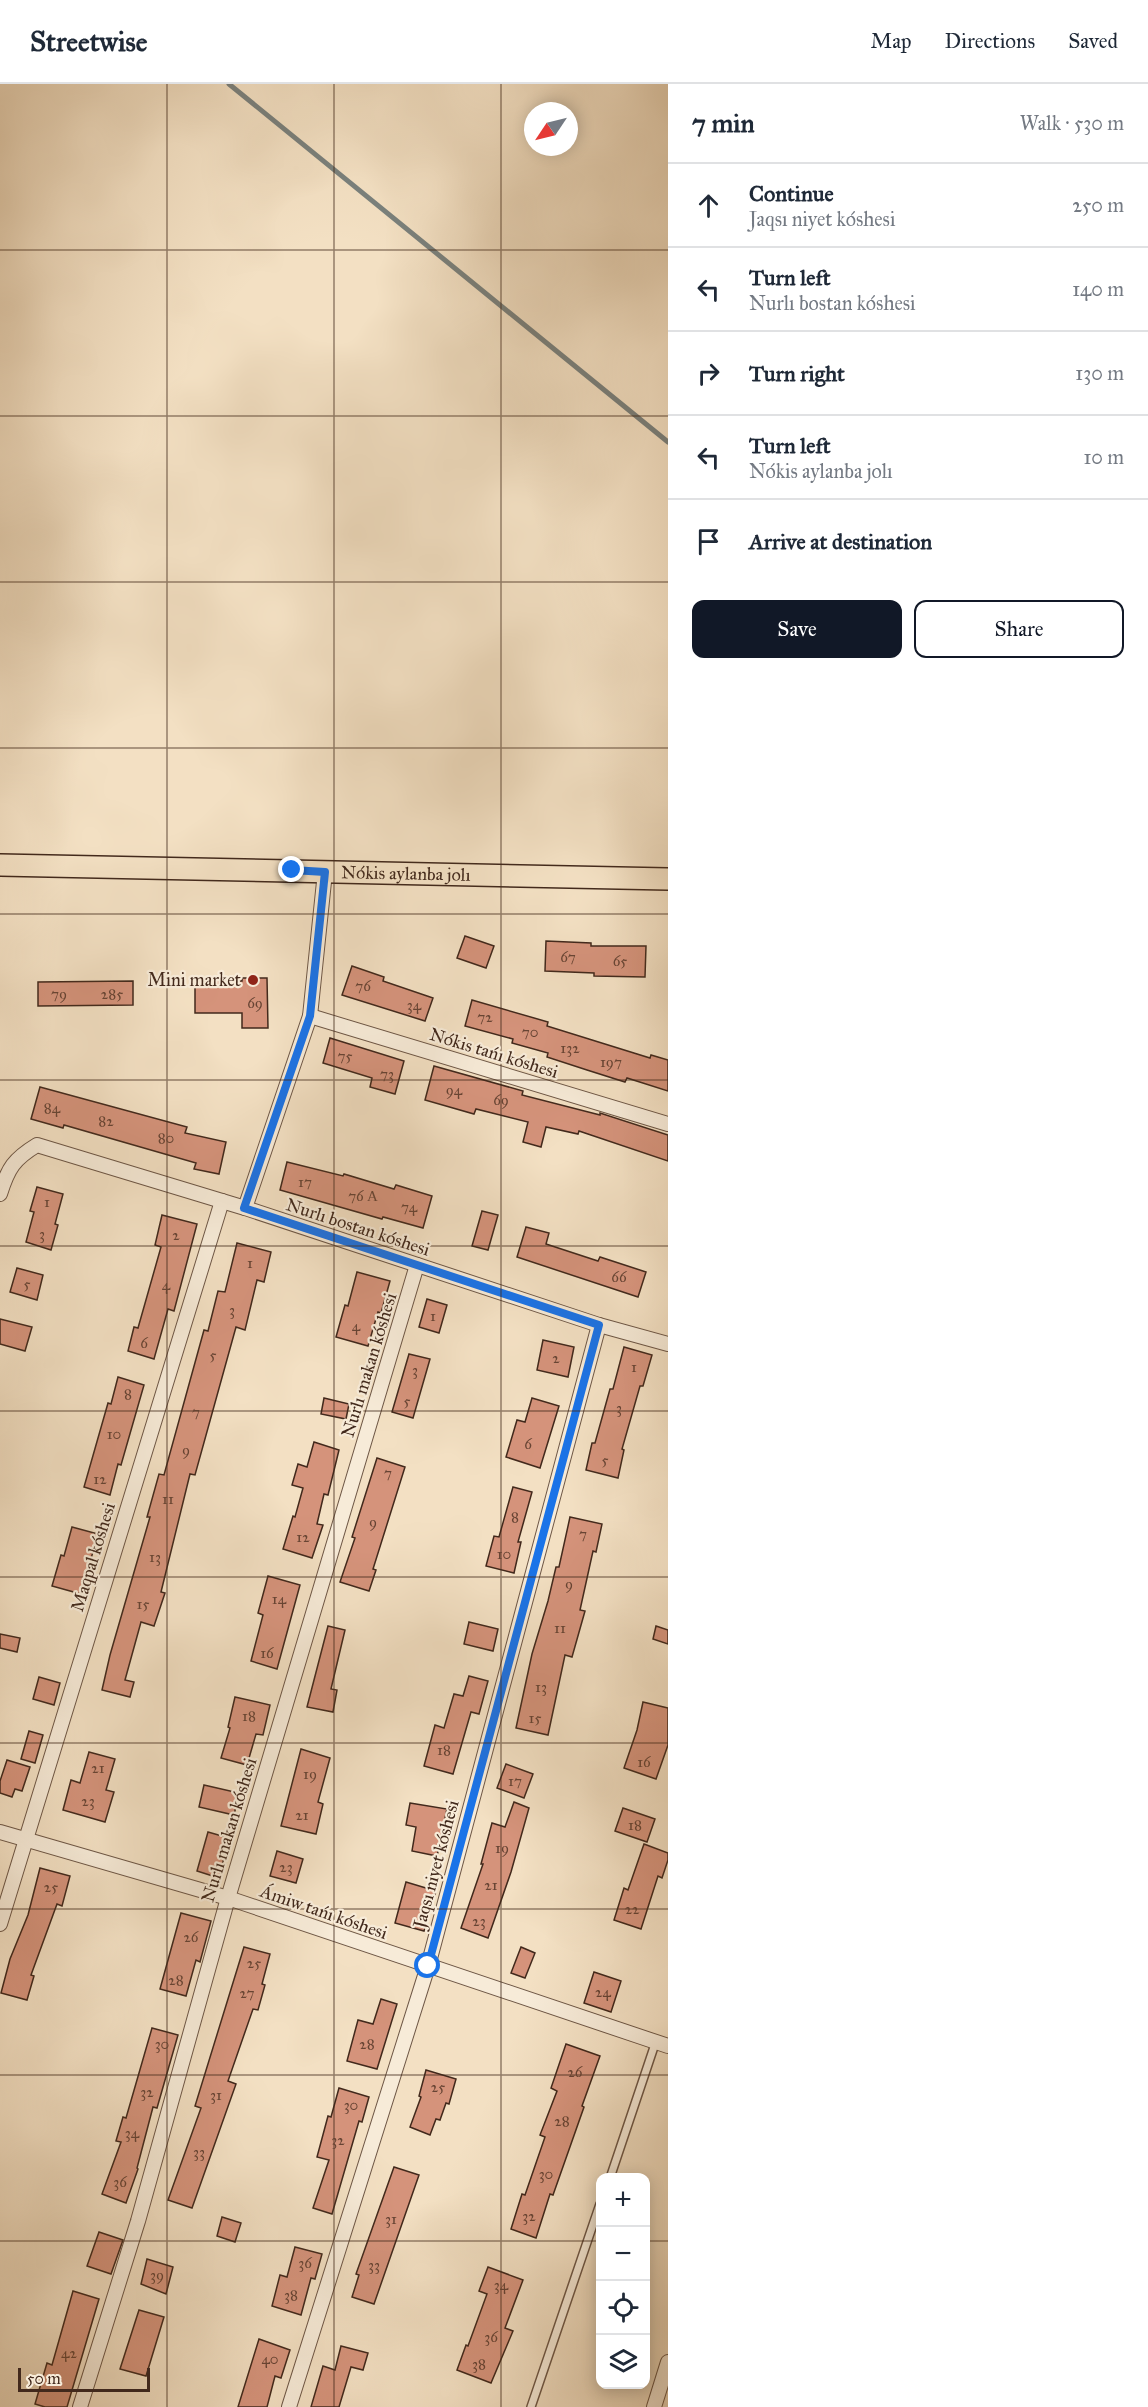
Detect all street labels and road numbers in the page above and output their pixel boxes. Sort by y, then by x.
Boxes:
street label: Nókis aylanba jolı [341,861,471,886]
street label: Nókis tańı kóshesi [427,1023,561,1083]
street label: Nurlı bostan kóshesi [283,1193,433,1261]
street label: Nurlı makan kóshesi [337,1290,401,1440]
street label: Maqpal kóshesi [66,1500,121,1615]
street label: Nurlı makan kóshesi [197,1755,261,1905]
street label: Jaqsı niyet kóshesi [408,1797,465,1933]
street label: Ámiw tańı kóshesi [257,1878,391,1944]

